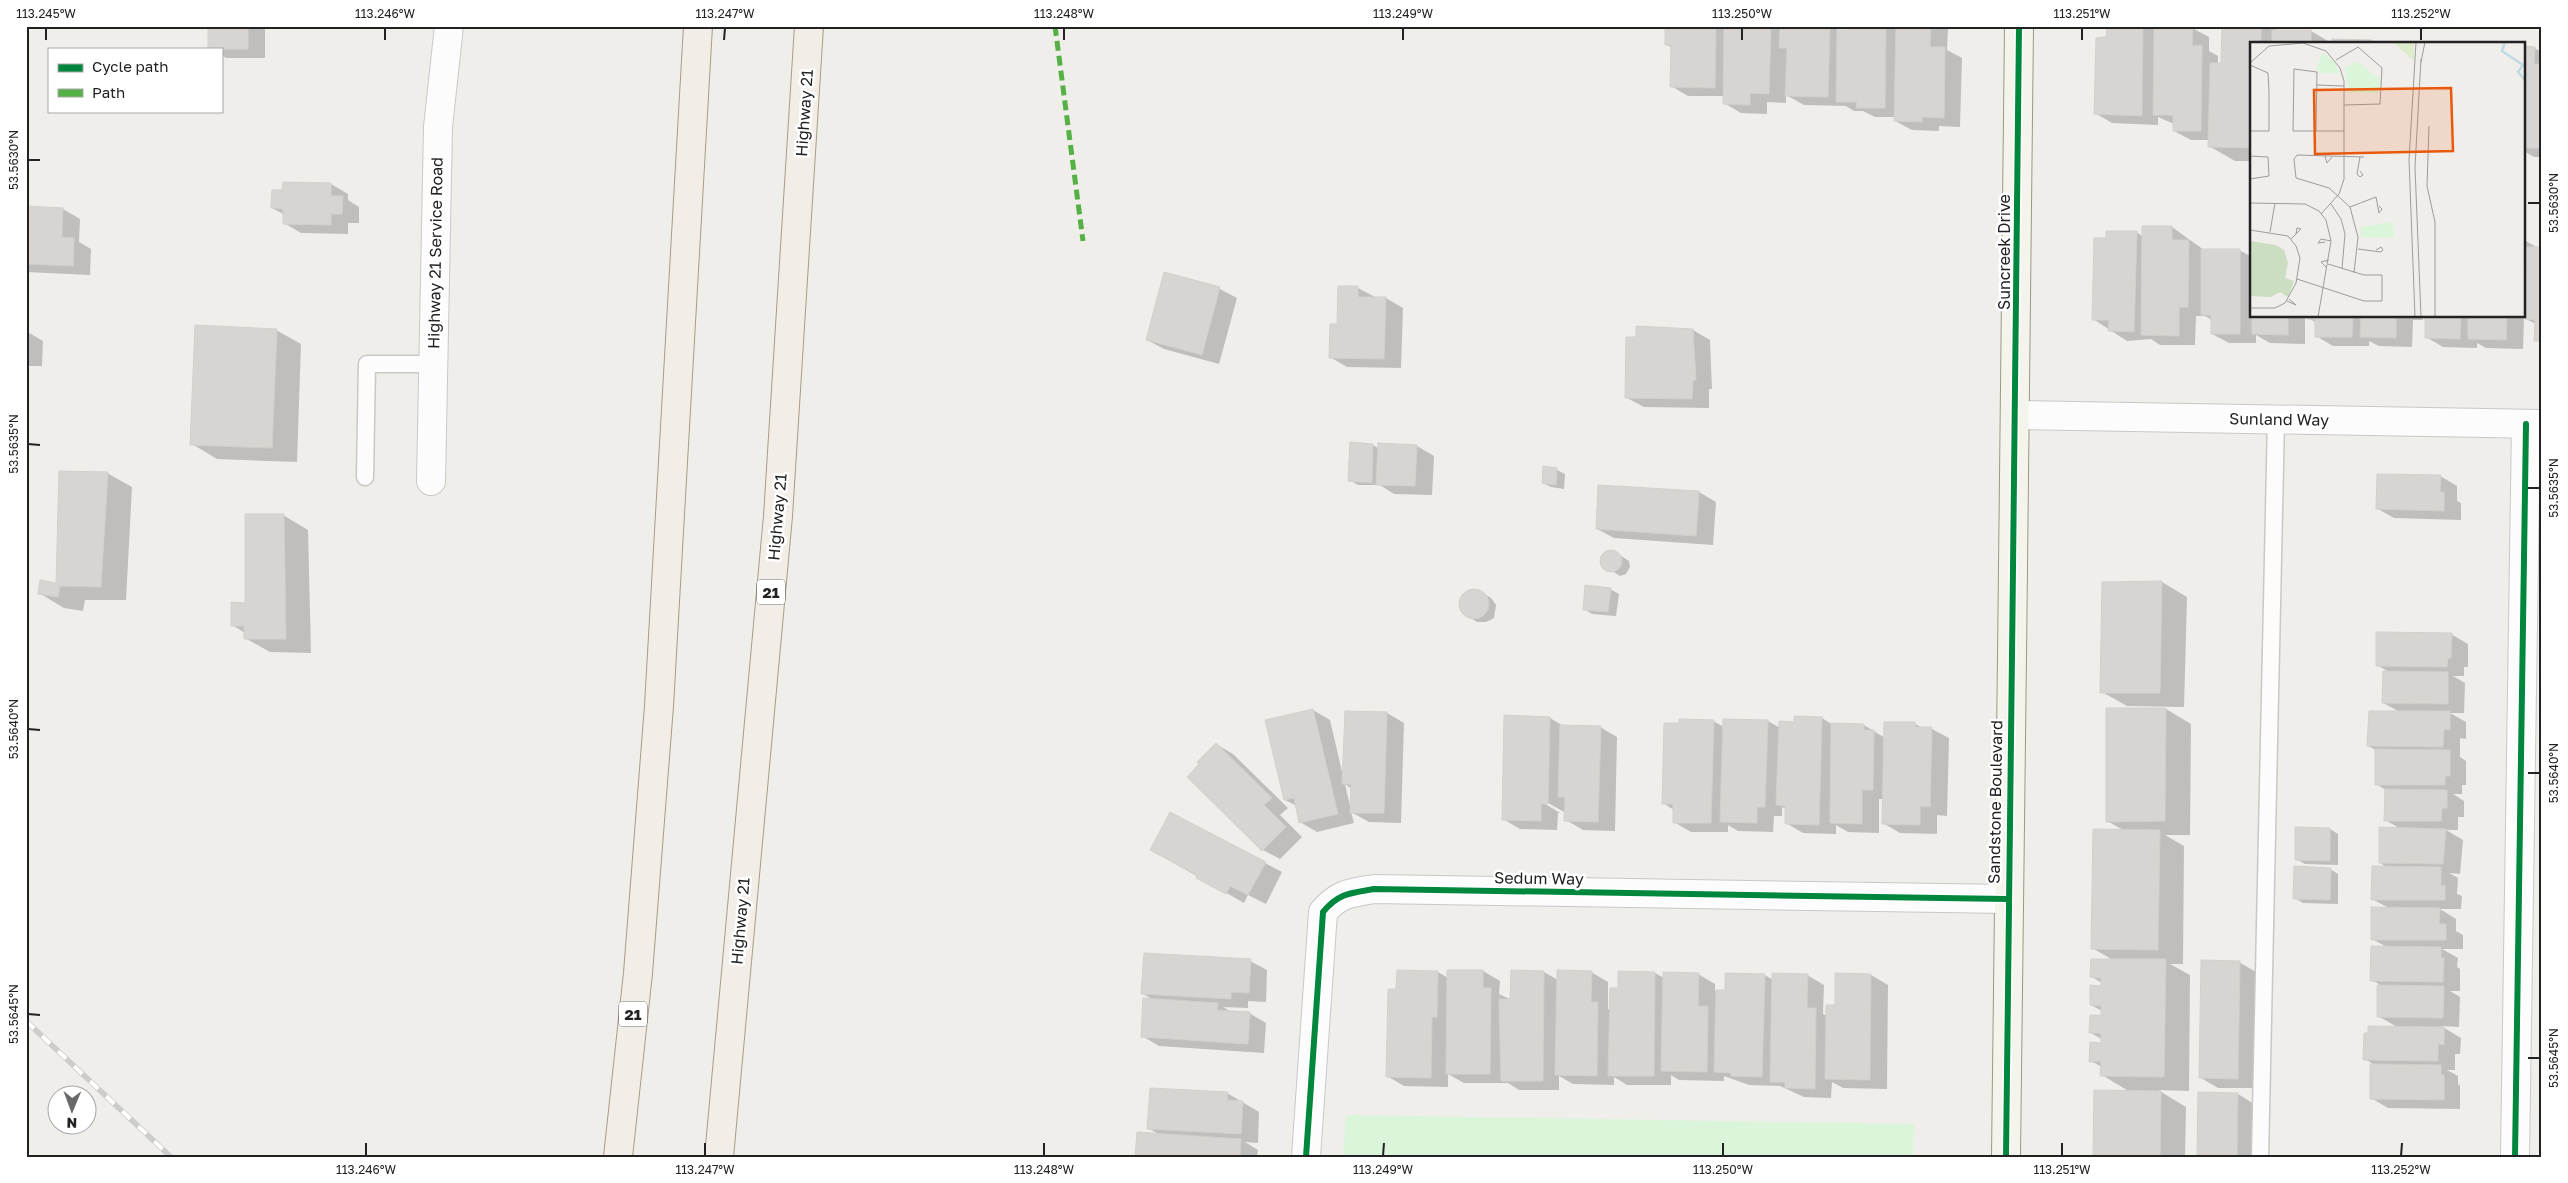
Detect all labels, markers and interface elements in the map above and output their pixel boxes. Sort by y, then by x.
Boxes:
text: 113.245°W [16,6,76,21]
text: 113.246°W [355,6,415,21]
text: 113.247°W [695,6,755,21]
text: 113.248°W [1034,6,1095,21]
text: 113.249°W [1373,6,1433,21]
text: 113.250°W [1712,6,1772,21]
text: 113.251°W [2053,6,2111,21]
text: 113.252°W [2391,6,2451,21]
inset map [2250,42,2526,318]
legend [48,48,222,112]
text: Cycle path [92,57,168,75]
street label: Highway 21 [791,69,817,157]
text: Path [92,83,125,101]
text: 53.5630°N [6,130,21,190]
street label: Highway 21 Service Road [423,157,447,349]
text: 53.5630°N [2546,173,2561,233]
street label: Suncreek Drive [1994,194,2014,310]
street label: Sunland Way [2229,408,2329,430]
text: 53.5635°N [6,414,21,474]
text: 53.5635°N [2546,458,2561,518]
street label: Highway 21 [763,472,791,561]
road number: 21 [757,580,785,604]
text: 53.5640°N [6,699,21,759]
street label: Sandstone Boulevard [1984,720,2006,884]
text: 53.5640°N [2546,743,2561,803]
street label: Sedum Way [1494,867,1584,889]
street label: Highway 21 [726,876,754,965]
text: 53.5645°N [6,984,21,1044]
road number: 21 [619,1002,647,1026]
text: 53.5645°N [2546,1028,2561,1088]
north arrow [48,1086,98,1136]
text: N [66,1115,77,1132]
text: 113.246°W [336,1162,396,1177]
text: 113.247°W [675,1162,735,1177]
text: 113.248°W [1014,1162,1075,1177]
text: 113.249°W [1353,1162,1413,1177]
text: 113.250°W [1693,1162,1753,1177]
text: 113.251°W [2033,1162,2091,1177]
text: 113.252°W [2371,1162,2431,1177]

